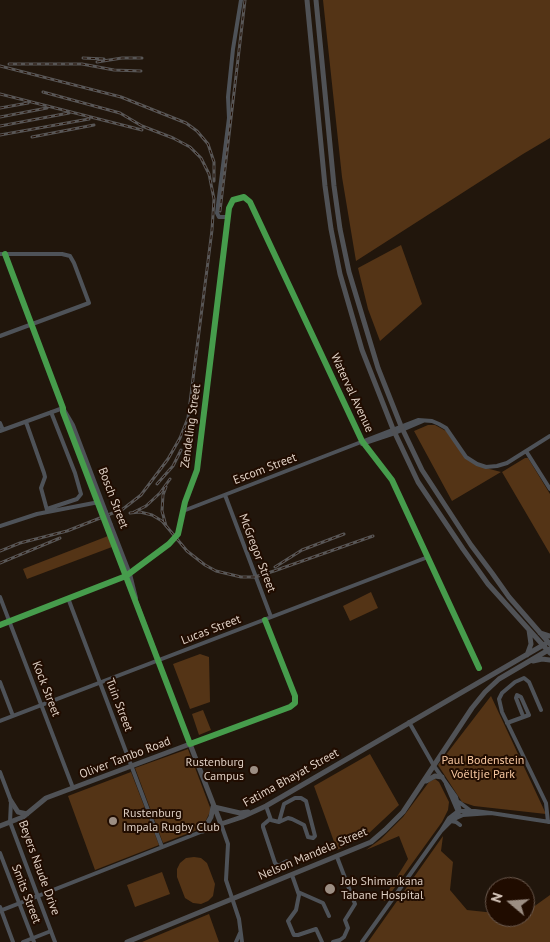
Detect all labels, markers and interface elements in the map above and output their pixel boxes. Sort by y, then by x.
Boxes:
street label: Waterval Avenue [327,351,377,435]
street label: Zendeling Street [178,383,204,469]
street label: Escom Street [231,450,299,488]
street label: Bosch Street [95,465,131,531]
street label: McGregor Street [235,512,279,594]
street label: Lucas Street [179,612,243,648]
street label: Kock Street [29,659,63,719]
street label: Tuin Street [102,677,136,733]
street label: Oliver Tambo Road [77,734,173,782]
street label: Fatima Bhayat Street [241,746,341,810]
park label: Paul Bodenstein Voëltjie Park [442,754,524,782]
place label: Rustenburg Campus [185,756,244,784]
marker: Rustenburg Campus [248,764,260,776]
place label: Rustenburg Impala Rugby Club [123,807,220,835]
marker: Rustenburg Impala Rugby Club [107,815,119,827]
street label: Beyers Naude Drive [15,819,63,917]
street label: Nelson Mandela Street [256,825,370,883]
street label: Smits Street [8,862,44,926]
place label: Job Shimankana Tabane Hospital [341,875,423,903]
north arrow [485,877,535,927]
marker: Job Shimankana Tabane Hospital [323,882,337,896]
text: N [487,891,507,905]

